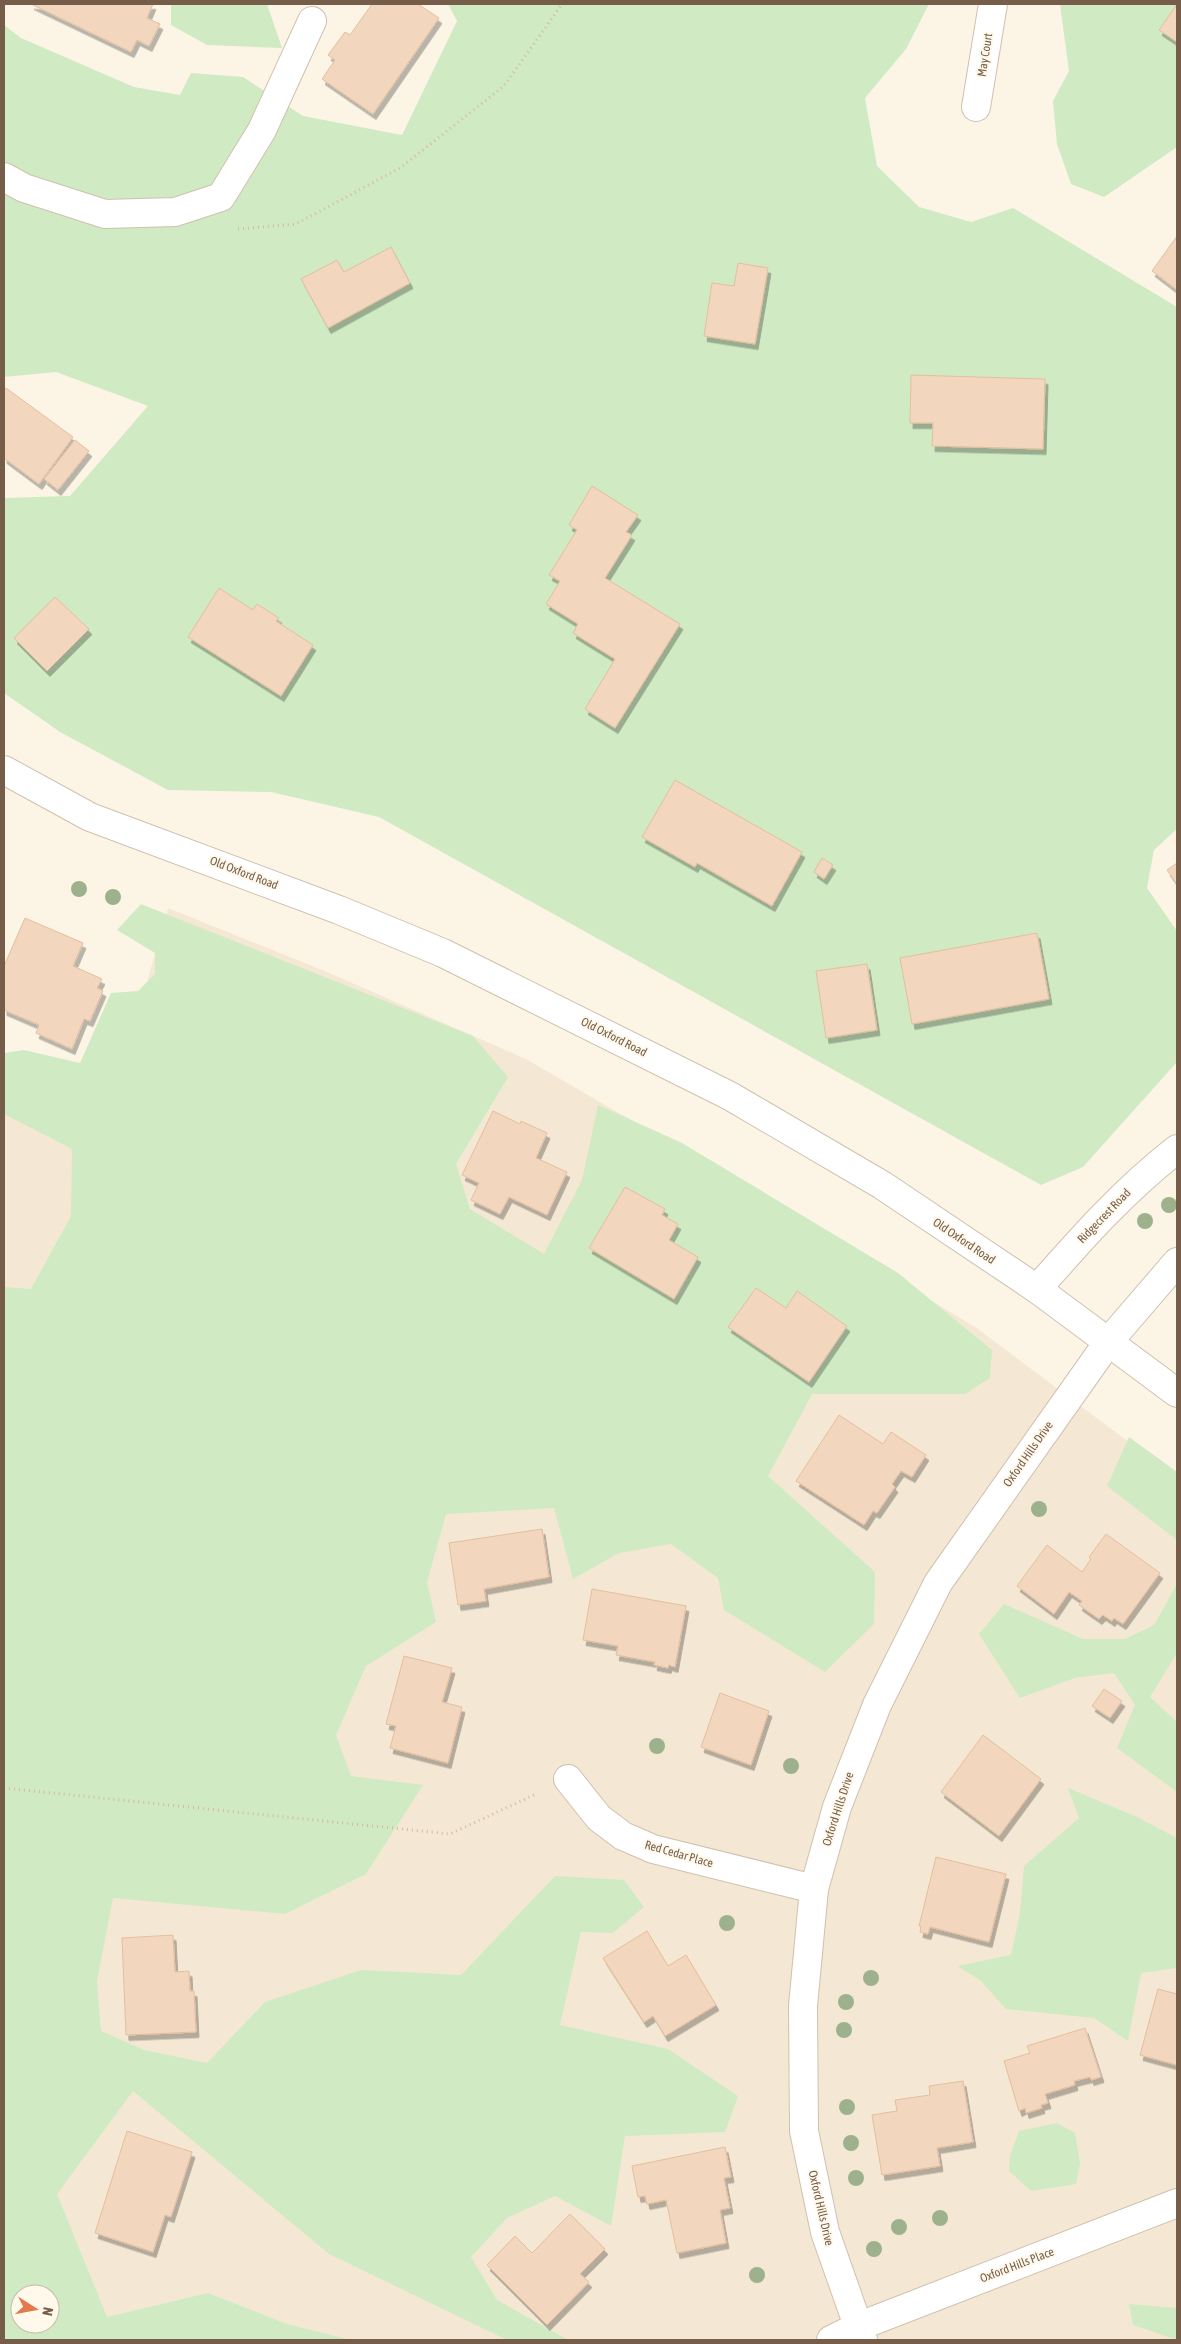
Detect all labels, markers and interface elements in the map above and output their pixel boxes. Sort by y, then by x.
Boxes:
street label: May Court [975,32,995,78]
street label: Old Oxford Road [208,854,280,892]
street label: Old Oxford Road [579,1014,649,1060]
street label: Ridgecrest Road [1074,1186,1134,1246]
street label: Old Oxford Road [930,1215,998,1267]
street label: Oxford Hills Drive [1000,1418,1056,1490]
street label: Oxford Hills Drive [819,1770,857,1848]
street label: Red Cedar Place [643,1838,715,1870]
street label: Oxford Hills Drive [806,2169,836,2247]
street label: Oxford Hills Place [978,2244,1056,2286]
north arrow [10,2284,60,2334]
text: N [39,2306,56,2317]

